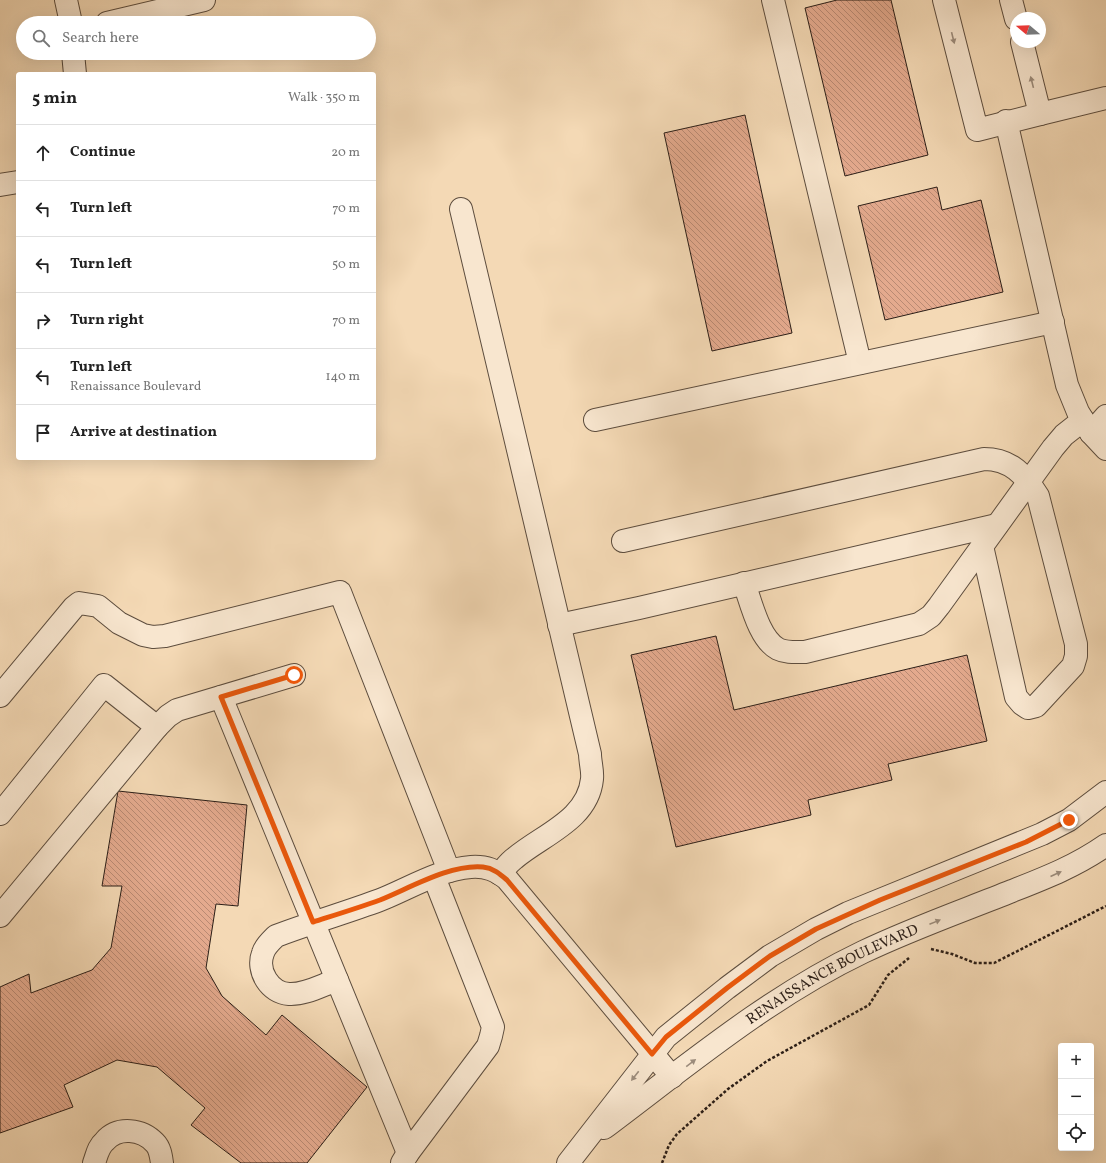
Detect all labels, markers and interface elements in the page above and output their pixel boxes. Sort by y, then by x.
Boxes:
north arrow [1010,12,1046,48]
search box [16,16,376,60]
icon: search [30,27,52,49]
text: Search here [62,28,139,49]
one-way arrow [951,32,957,44]
one-way arrow [1029,76,1035,88]
text: 5 min [32,87,77,110]
text: Walk · 350 m [288,89,360,107]
icon: ahead [32,142,54,164]
text: Continue [70,142,135,163]
text: 20 m [331,144,360,162]
icon: left [32,198,54,220]
text: Turn left [70,198,132,219]
text: 70 m [332,200,360,218]
icon: left [32,254,54,276]
text: Turn left [70,254,132,275]
text: 50 m [332,256,360,274]
icon: right [32,310,54,332]
text: Turn right [70,310,144,331]
text: 70 m [332,312,360,330]
text: Turn left [70,357,132,378]
icon: left [32,366,54,388]
text: 140 m [326,368,360,386]
text: Renaissance Boulevard [70,378,201,396]
icon: arrive [32,422,54,444]
text: Arrive at destination [70,422,217,443]
route start [285,666,303,684]
route end [1060,811,1078,829]
one-way arrow [1050,870,1062,877]
one-way arrow [930,918,942,924]
street label: RENAISSANCE BOULEVARD [742,920,922,1031]
map controls [1058,1043,1094,1151]
button: + [1058,1043,1094,1079]
one-way arrow [685,1059,696,1067]
one-way arrow [631,1070,640,1081]
button: − [1058,1079,1094,1115]
button: locate [1058,1115,1094,1151]

